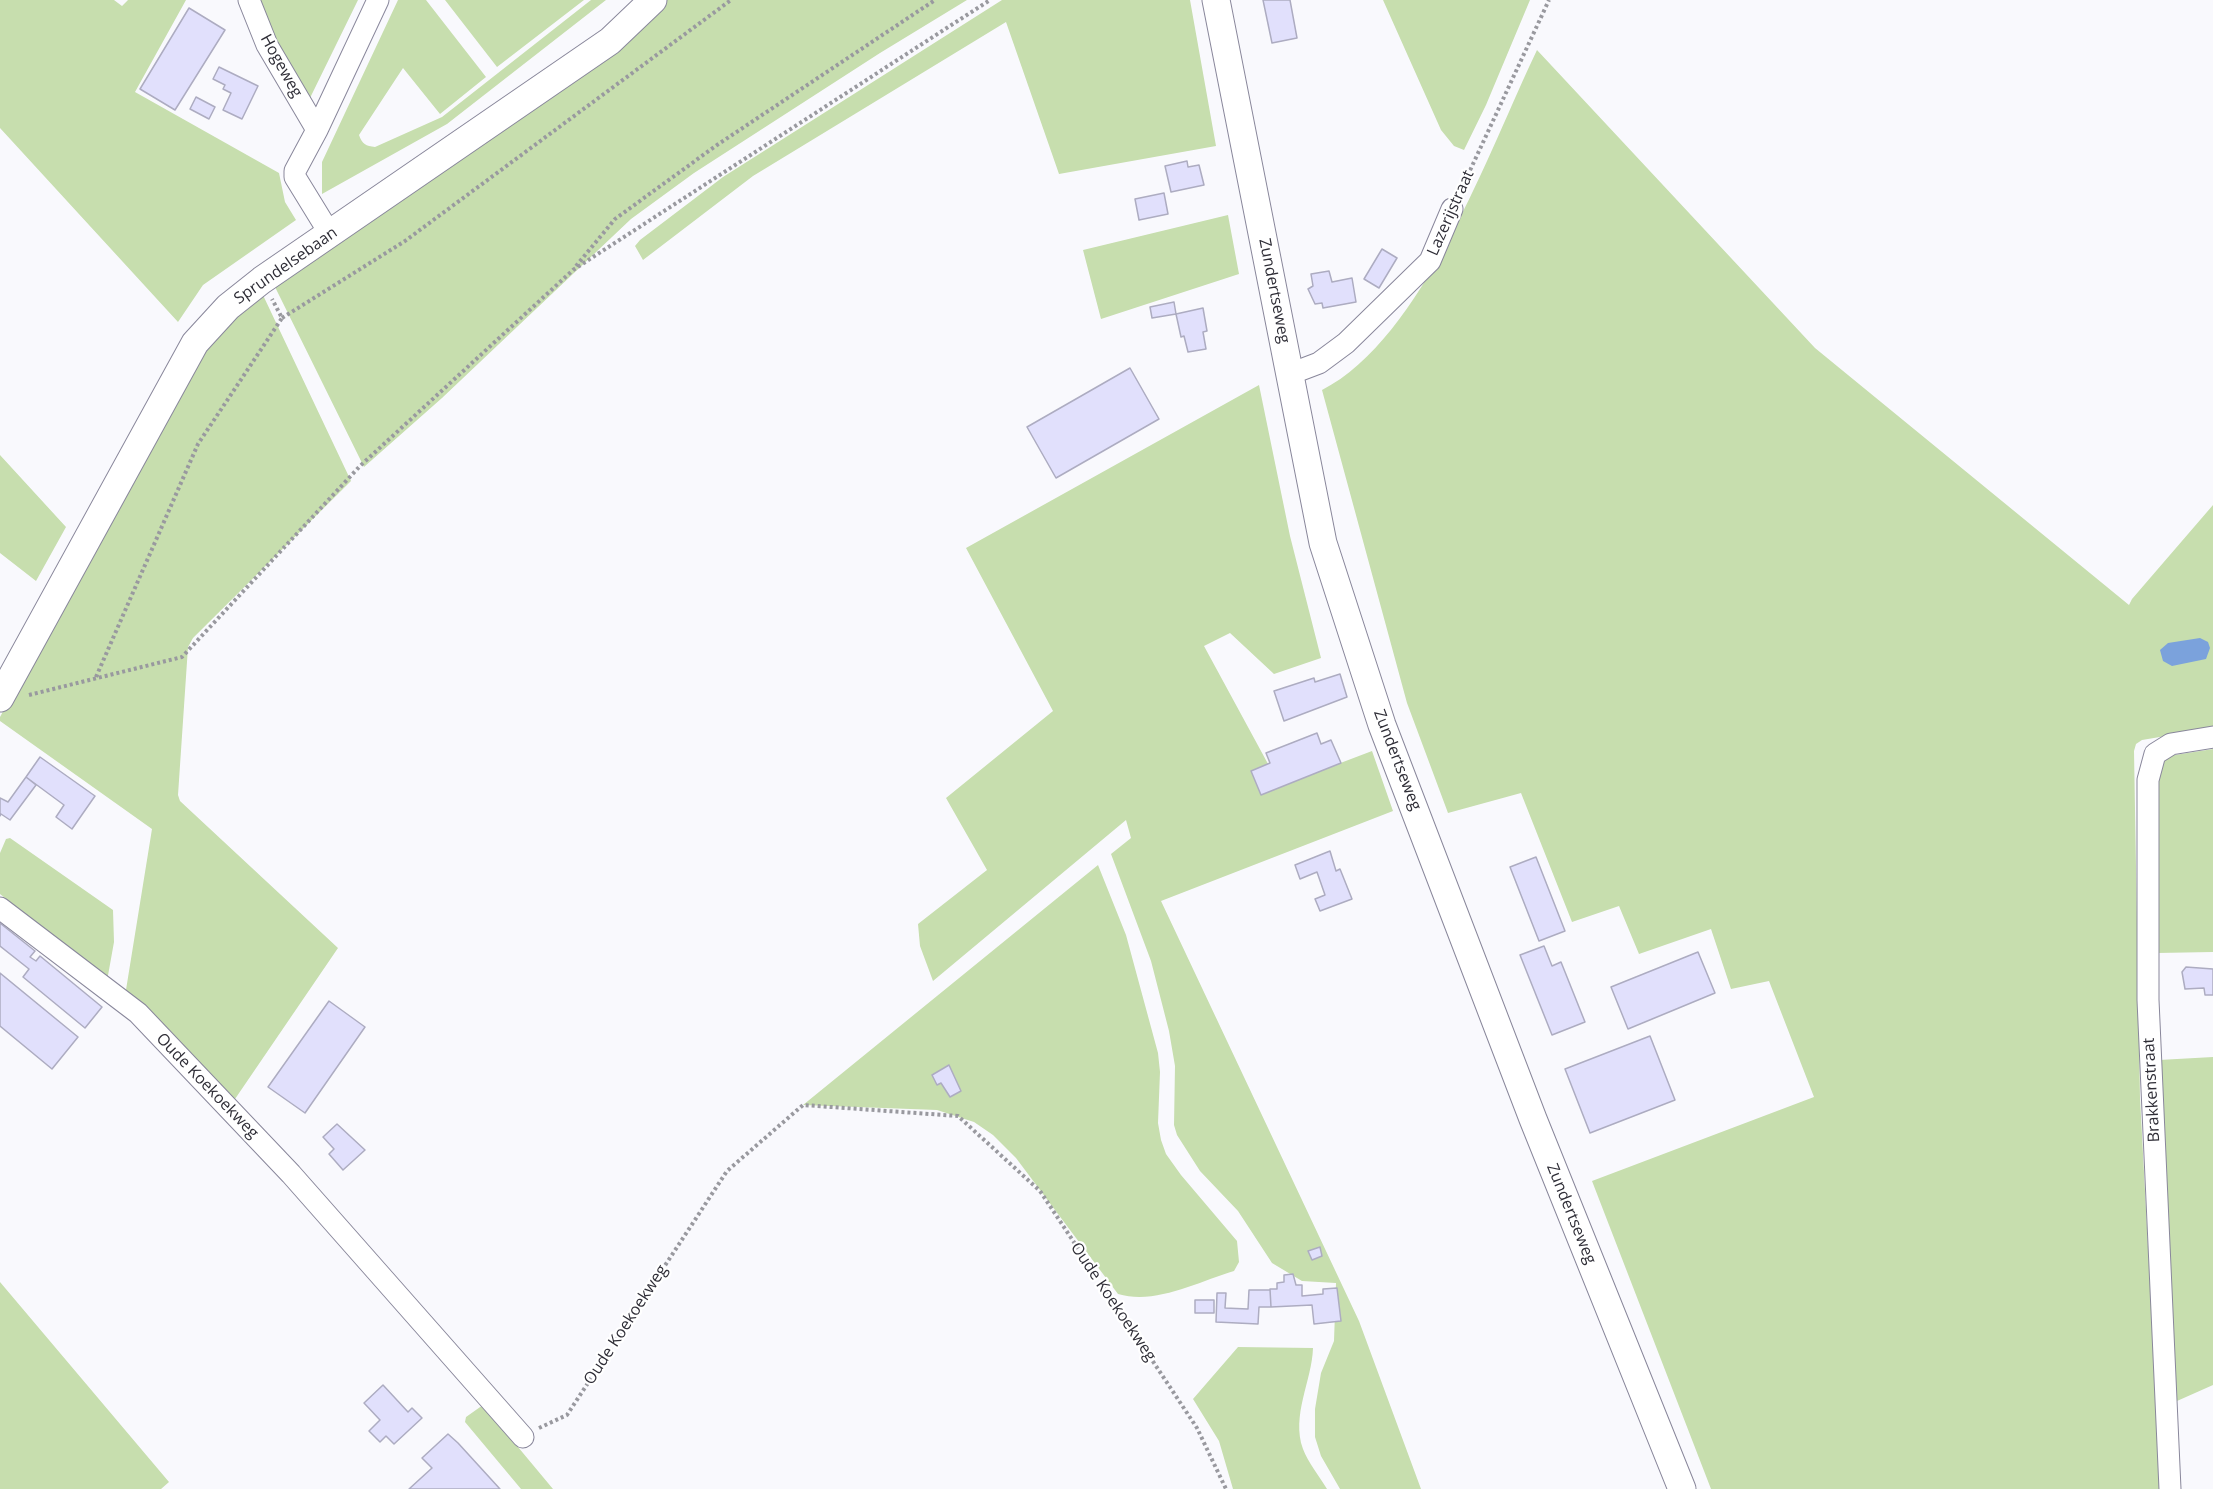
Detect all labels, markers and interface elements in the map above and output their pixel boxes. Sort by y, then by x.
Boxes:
street label: Hogeweg [256,31,306,101]
street label: Lazerijstraat [1424,167,1478,259]
street label: Sprundelsebaan [231,223,341,309]
street label: Zundertseweg [1254,237,1294,345]
street label: Zundertseweg [1369,707,1425,813]
street label: Oude Koekoekweg [152,1029,262,1143]
street label: Brakkenstraat [2140,1037,2164,1143]
street label: Zundertseweg [1542,1161,1600,1267]
street label: Oude Koekoekweg [1066,1239,1160,1365]
street label: Oude Koekoekweg [580,1261,672,1389]

